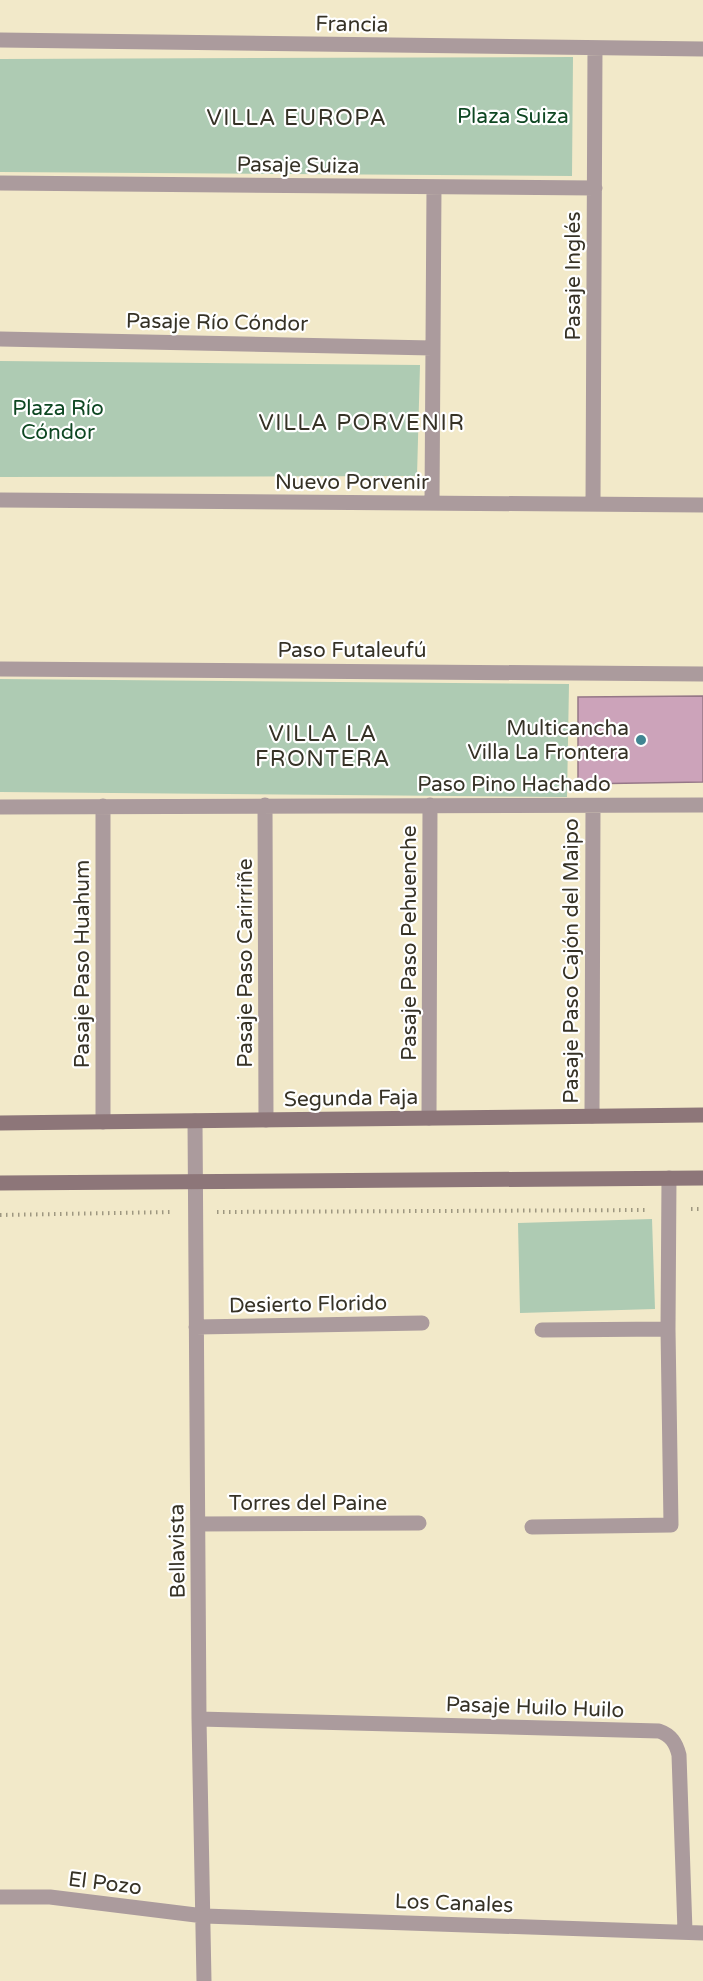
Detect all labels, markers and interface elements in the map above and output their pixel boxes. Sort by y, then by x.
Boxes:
street label: Francia [315,11,389,38]
park label: Plaza Suiza [457,104,569,129]
district label: VILLA EUROPA [206,105,388,131]
street label: Pasaje Suiza [236,152,360,179]
street label: Pasaje Inglés [561,212,586,340]
street label: Pasaje Río Cóndor [126,308,308,337]
park label: Plaza Río Cóndor [12,396,104,445]
district label: VILLA PORVENIR [259,410,465,436]
street label: Nuevo Porvenir [275,470,429,495]
street label: Paso Futaleufú [277,638,427,663]
place label: Multicancha Villa La Frontera [467,716,629,765]
district label: VILLA LA FRONTERA [255,721,391,772]
marker: Multicancha Villa La Frontera [634,733,648,747]
street label: Paso Pino Hachado [417,772,611,797]
street label: Pasaje Paso Cajón del Maipo [559,818,584,1104]
street label: Pasaje Paso Pehuenche [397,825,422,1061]
street label: Pasaje Paso Carirriñe [233,858,258,1068]
street label: Pasaje Paso Huahum [70,860,95,1068]
street label: Segunda Faja [284,1085,418,1112]
street label: Desierto Florido [229,1291,387,1318]
street label: Torres del Paine [229,1491,387,1516]
street label: Bellavista [164,1503,191,1598]
street label: Pasaje Huilo Huilo [445,1692,625,1723]
street label: El Pozo [67,1867,143,1900]
street label: Los Canales [394,1889,514,1918]

